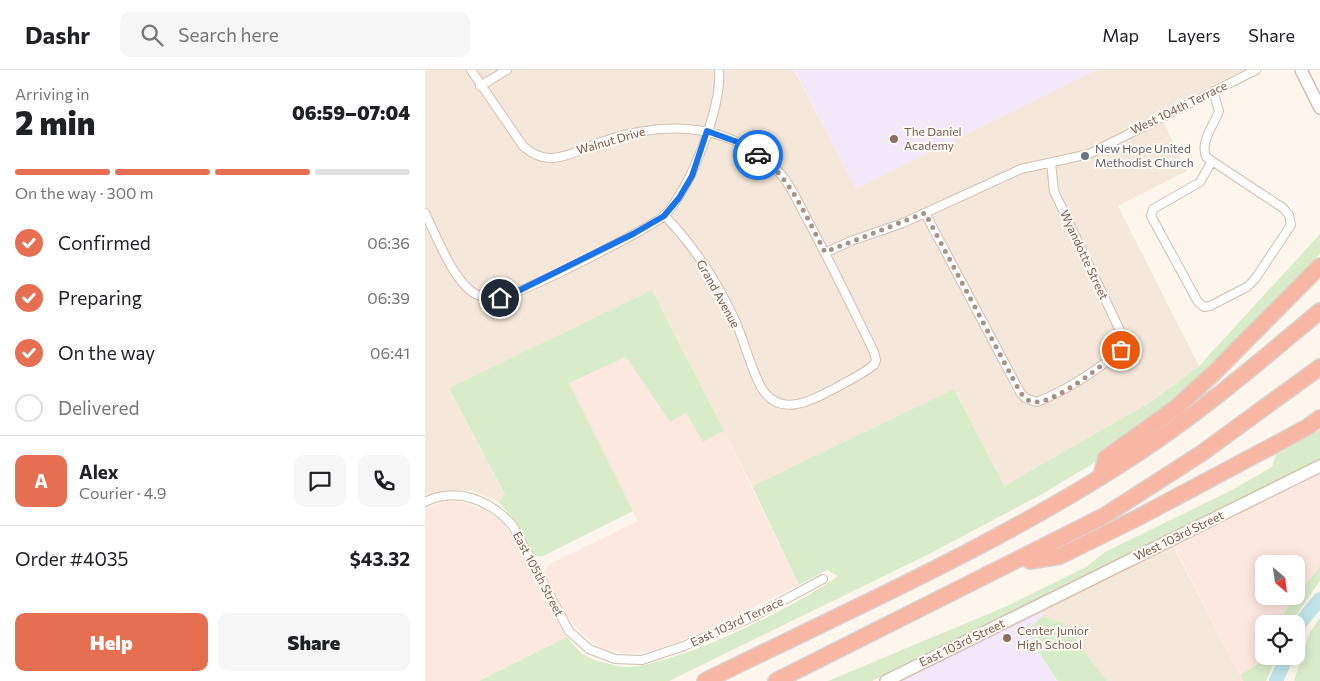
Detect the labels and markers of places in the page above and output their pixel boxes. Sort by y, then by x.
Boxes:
place label: The Daniel Academy [904,124,962,152]
marker: The Daniel Academy [888,133,900,145]
place label: New Hope United Methodist Church [1095,141,1194,169]
marker: New Hope United Methodist Church [1079,150,1091,162]
pin [479,277,521,319]
pin [1100,329,1142,371]
place label: Center Junior High School [1017,623,1089,651]
marker: Center Junior High School [1001,632,1013,644]

